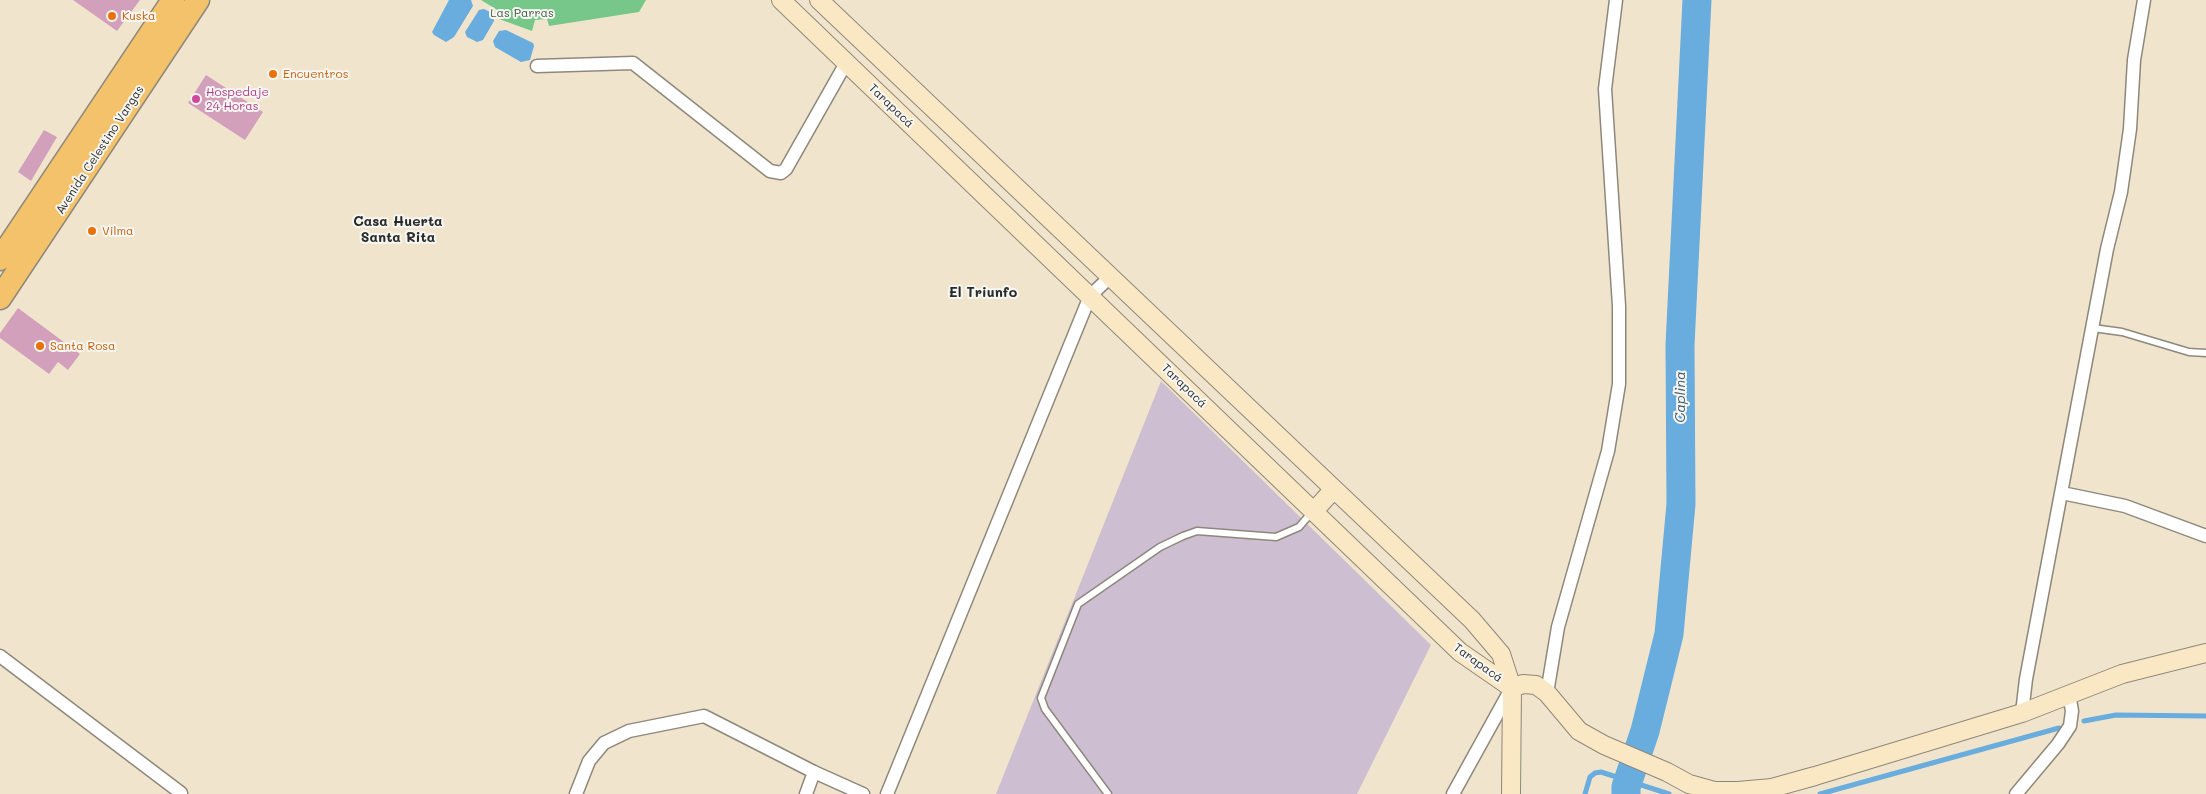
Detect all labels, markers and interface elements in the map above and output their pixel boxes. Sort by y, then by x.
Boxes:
park label: Las Parras [490,6,554,20]
place label: Kuska [122,9,156,23]
marker: Kuska [106,10,118,22]
place label: Encuentros [283,67,348,81]
marker: Encuentros [267,68,279,80]
street label: Tarapacá [865,81,917,131]
street label: Avenida Celestino Vargas [53,83,147,217]
place label: Hospedaje 24 Horas [206,85,269,113]
marker: Hospedaje 24 Horas [190,93,202,105]
district label: Casa Huerta Santa Rita [353,214,443,246]
place label: Vilma [102,224,133,238]
marker: Vilma [86,225,98,237]
district label: El Triunfo [949,285,1017,301]
place label: Santa Rosa [50,339,116,353]
marker: Santa Rosa [34,340,46,352]
street label: Tarapacá [1158,361,1210,411]
water label: Caplina [1673,371,1689,423]
street label: Tarapacá [1451,640,1505,686]

